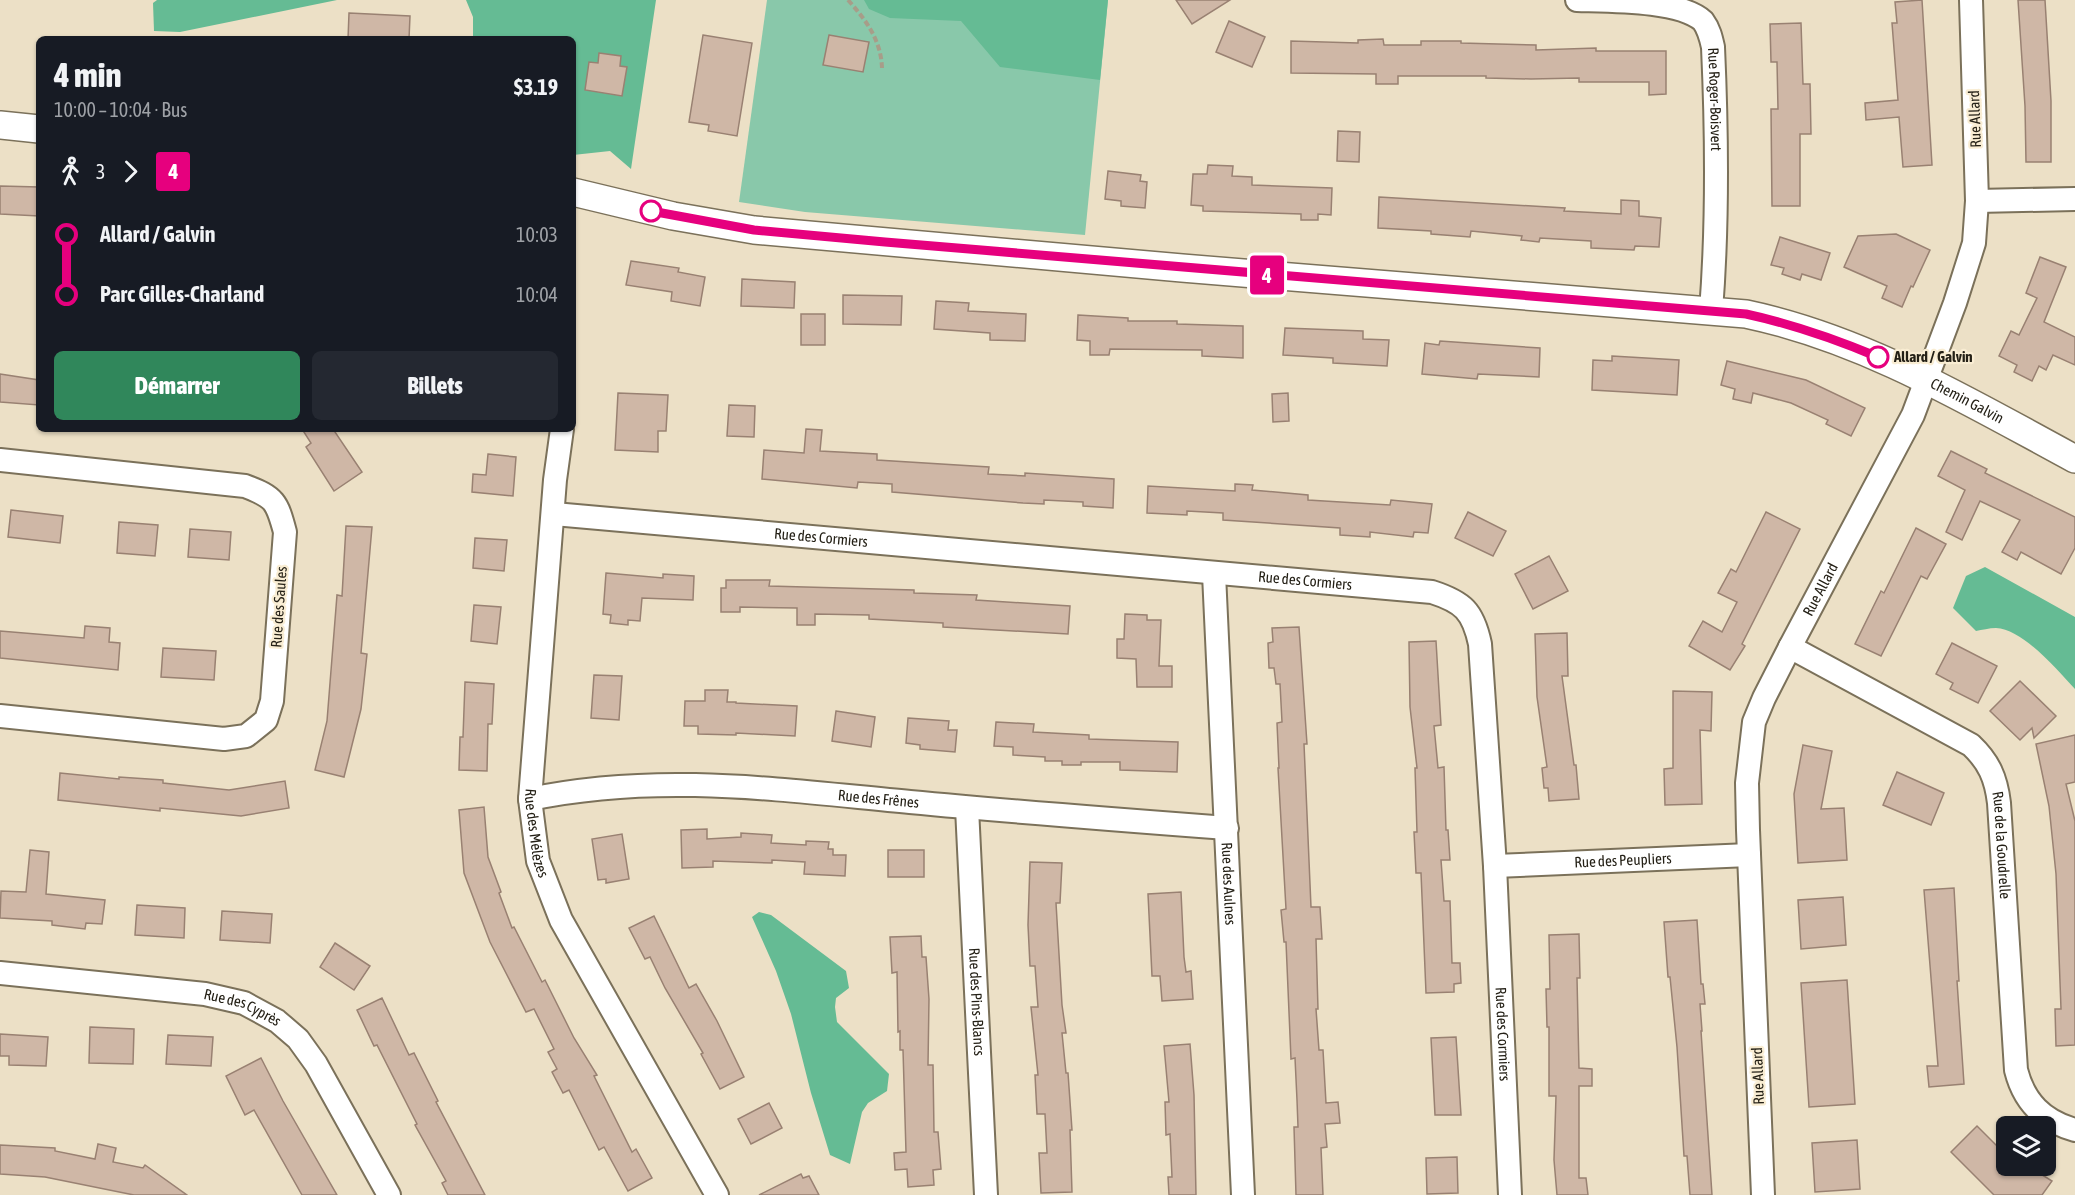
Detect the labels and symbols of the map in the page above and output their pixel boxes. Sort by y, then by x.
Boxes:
street label: Rue Roger-Boisvert [1705,47,1725,151]
street label: Rue Allard [1965,90,1984,148]
unlabelled marker [640,200,662,222]
line badge: 4 [1248,256,1286,294]
marker: Allard / Galvin [1867,346,1889,368]
place label: Allard / Galvin [1893,348,1973,365]
street label: Chemin Galvin [1928,374,2007,427]
street label: Rue des Cormiers [773,525,869,550]
street label: Rue Allard [1799,560,1841,619]
street label: Rue des Saules [267,566,290,648]
street label: Rue des Cormiers [1258,568,1353,593]
street label: Rue des Frênes [837,786,920,811]
street label: Rue des Mélèzes [522,788,553,880]
street label: Rue de la Goudrelle [1989,790,2014,900]
street label: Rue des Aulnes [1219,842,1239,925]
street label: Rue des Peupliers [1574,849,1672,871]
street label: Rue des Pins-Blancs [966,947,988,1056]
street label: Rue des Cyprès [202,985,285,1029]
street label: Rue des Cormiers [1493,987,1514,1081]
street label: Rue Allard [1748,1047,1767,1105]

